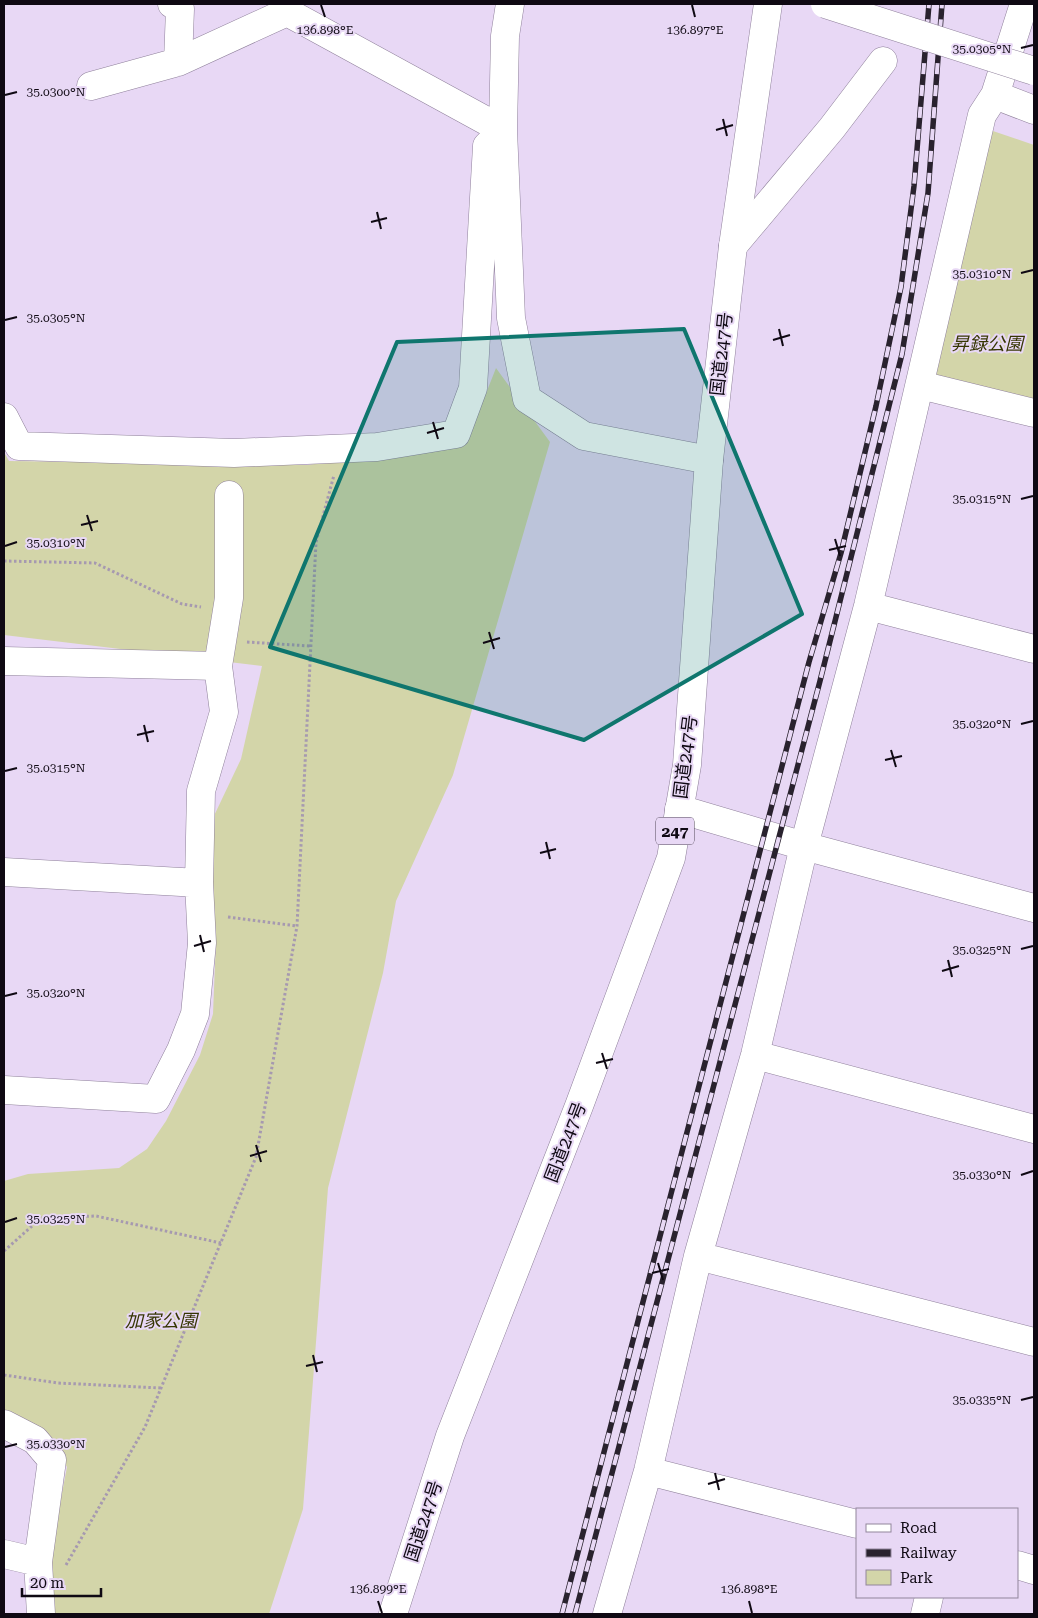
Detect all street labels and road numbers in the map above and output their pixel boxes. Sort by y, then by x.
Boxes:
street label: 国道247号 [706,311,736,397]
street label: 国道247号 [669,714,701,800]
road number: 247 [656,818,694,844]
street label: 国道247号 [540,1099,590,1185]
street label: 国道247号 [400,1478,446,1564]

